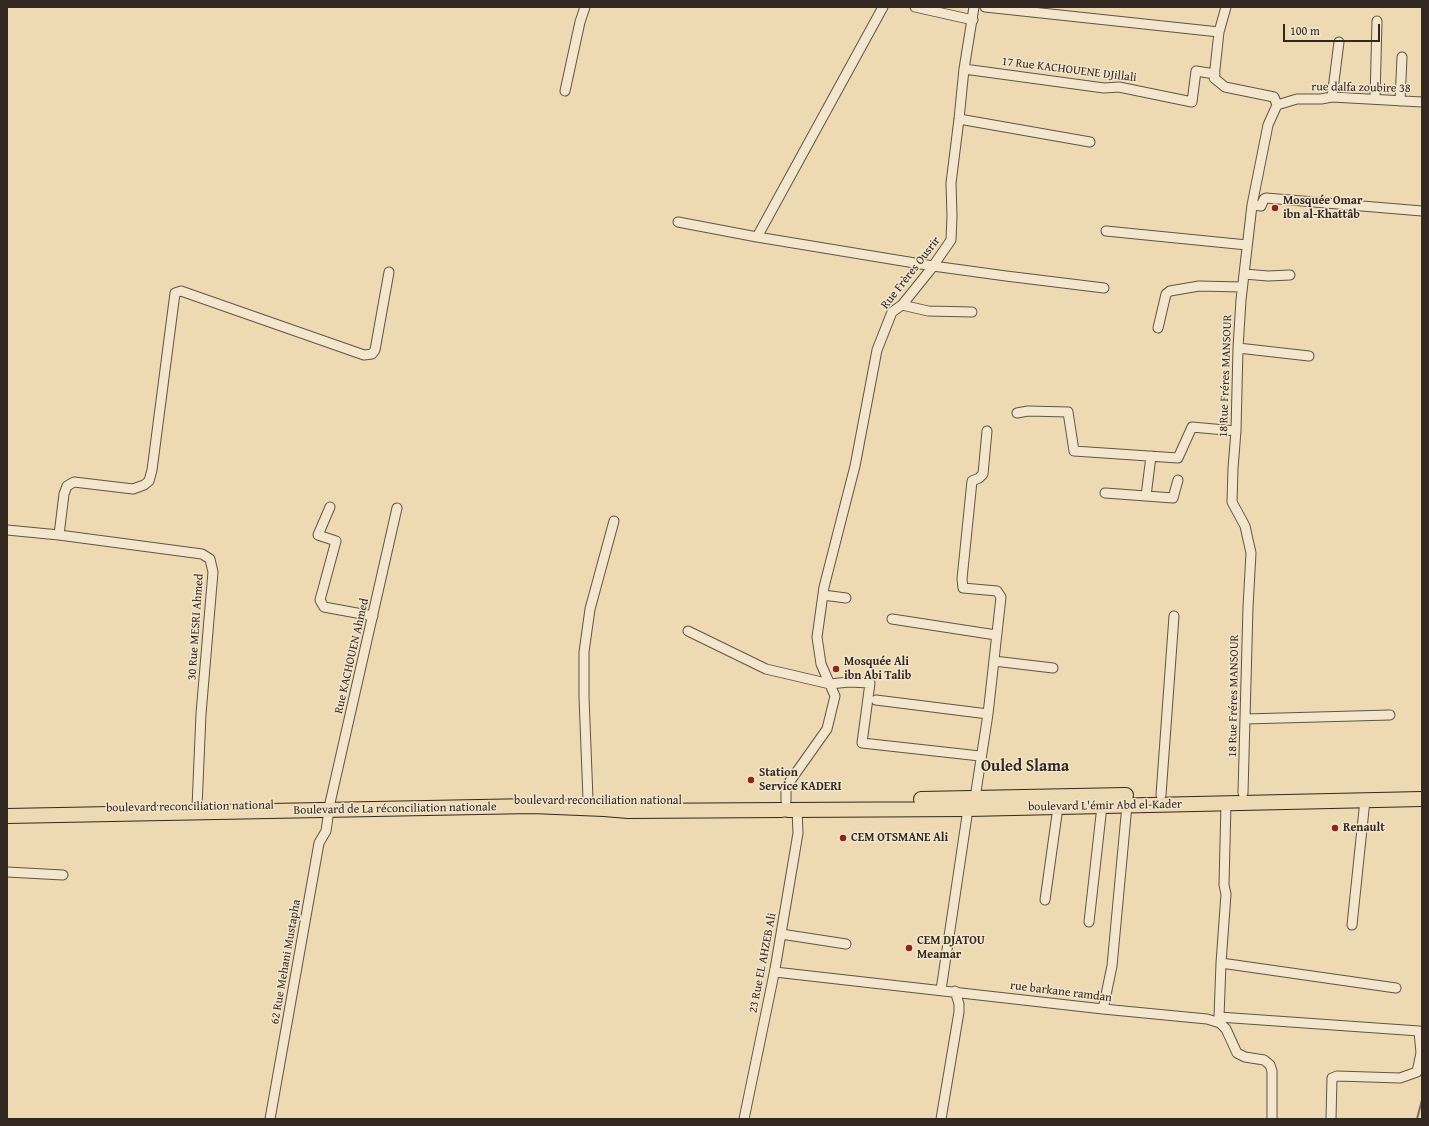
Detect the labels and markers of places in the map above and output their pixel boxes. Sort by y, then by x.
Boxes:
place label: Mosquée Omar ibn al-Khattâb [1283,194,1362,222]
marker: Mosquée Omar ibn al-Khattâb [1270,203,1280,213]
place label: Mosquée Ali ibn Abi Talib [844,655,911,683]
marker: Mosquée Ali ibn Abi Talib [831,664,841,674]
place label: Station Service KADERI [759,766,842,794]
marker: Station Service KADERI [746,775,756,785]
place label: Renault [1343,821,1385,835]
marker: Renault [1330,823,1340,833]
place label: CEM OTSMANE Ali [851,831,948,845]
marker: CEM OTSMANE Ali [838,833,848,843]
place label: CEM DJATOU Meamar [917,934,985,962]
marker: CEM DJATOU Meamar [904,943,914,953]

